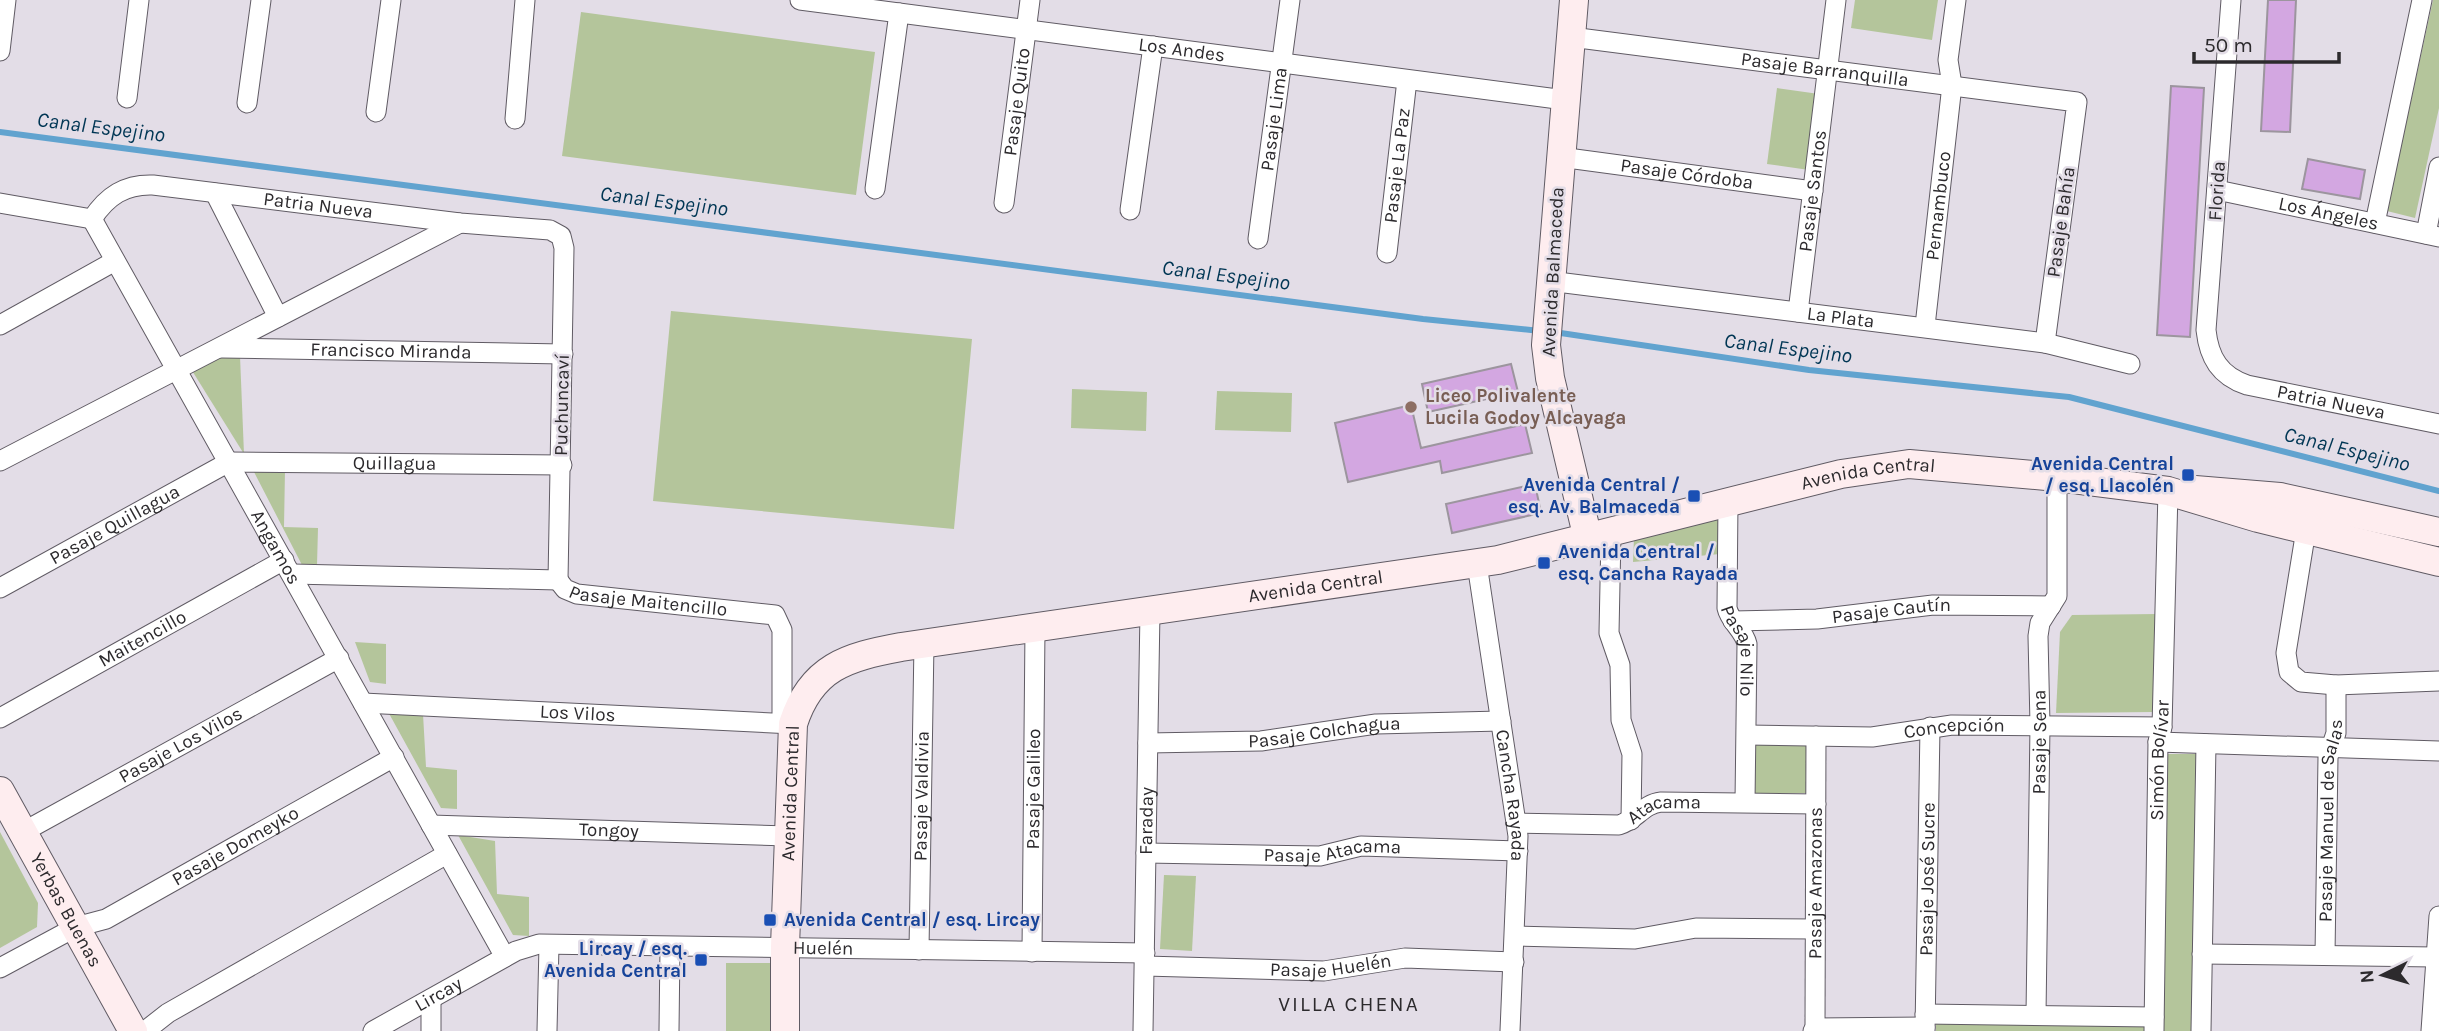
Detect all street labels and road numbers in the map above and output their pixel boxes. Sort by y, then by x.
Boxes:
street label: Los Andes [1137,33,1226,66]
street label: Pasaje Quito [999,46,1035,157]
street label: Pasaje Barranquilla [1740,48,1910,91]
street label: Pasaje Lima [1256,66,1292,172]
street label: Pasaje La Paz [1380,107,1415,224]
street label: Pasaje Santos [1794,129,1831,253]
street label: Pernambuco [1921,150,1956,262]
street label: Pasaje Córdoba [1619,154,1755,194]
street label: Florida [2204,160,2230,222]
street label: Pasaje Bahía [2042,165,2080,279]
street label: Avenida Balmaceda [1538,186,1568,358]
street label: Patria Nueva [262,188,374,223]
street label: Los Ángeles [2276,192,2381,235]
street label: La Plata [1806,302,1876,333]
street label: Francisco Miranda [310,339,472,363]
street label: Puchuncaví [550,354,574,456]
street label: Patria Nueva [2275,380,2387,424]
street label: Quillagua [353,452,436,475]
street label: Avenida Central [1799,453,1936,495]
street label: Pasaje Quillagua [46,480,184,569]
street label: Angamos [246,506,305,588]
street label: Avenida Central [1247,566,1384,607]
street label: Pasaje Maitencillo [566,581,728,621]
street label: Pasaje Cautín [1831,594,1951,628]
street label: Pasaje Nilo [1716,603,1758,697]
street label: Maitencillo [95,606,190,672]
street label: Pasaje Sena [2028,689,2051,795]
street label: Simón Bolívar [2146,699,2174,821]
street label: Los Vilos [539,701,616,726]
street label: Pasaje Los Vilos [115,702,246,788]
street label: Pasaje Colchagua [1248,712,1401,752]
street label: Concepción [1902,713,2005,743]
street label: Pasaje Manuel de Salas [2314,719,2348,922]
street label: Avenida Central [777,725,804,861]
street label: Pasaje Galileo [1022,728,1045,850]
street label: Cancha Rayada [1491,728,1529,862]
street label: Pasaje Valdivia [909,731,934,861]
street label: Faraday [1135,787,1158,855]
street label: Atacama [1623,791,1701,829]
street label: Pasaje Domeyko [168,802,303,891]
street label: Pasaje José Sucre [1915,802,1940,956]
street label: Pasaje Amazonas [1804,807,1827,959]
street label: Tongoy [579,819,639,842]
street label: Pasaje Atacama [1263,835,1402,867]
street label: Yerbas Buenas [25,849,106,971]
street label: Huelén [793,937,854,960]
street label: Pasaje Huelén [1270,949,1393,982]
street label: Lircay [411,972,466,1016]

